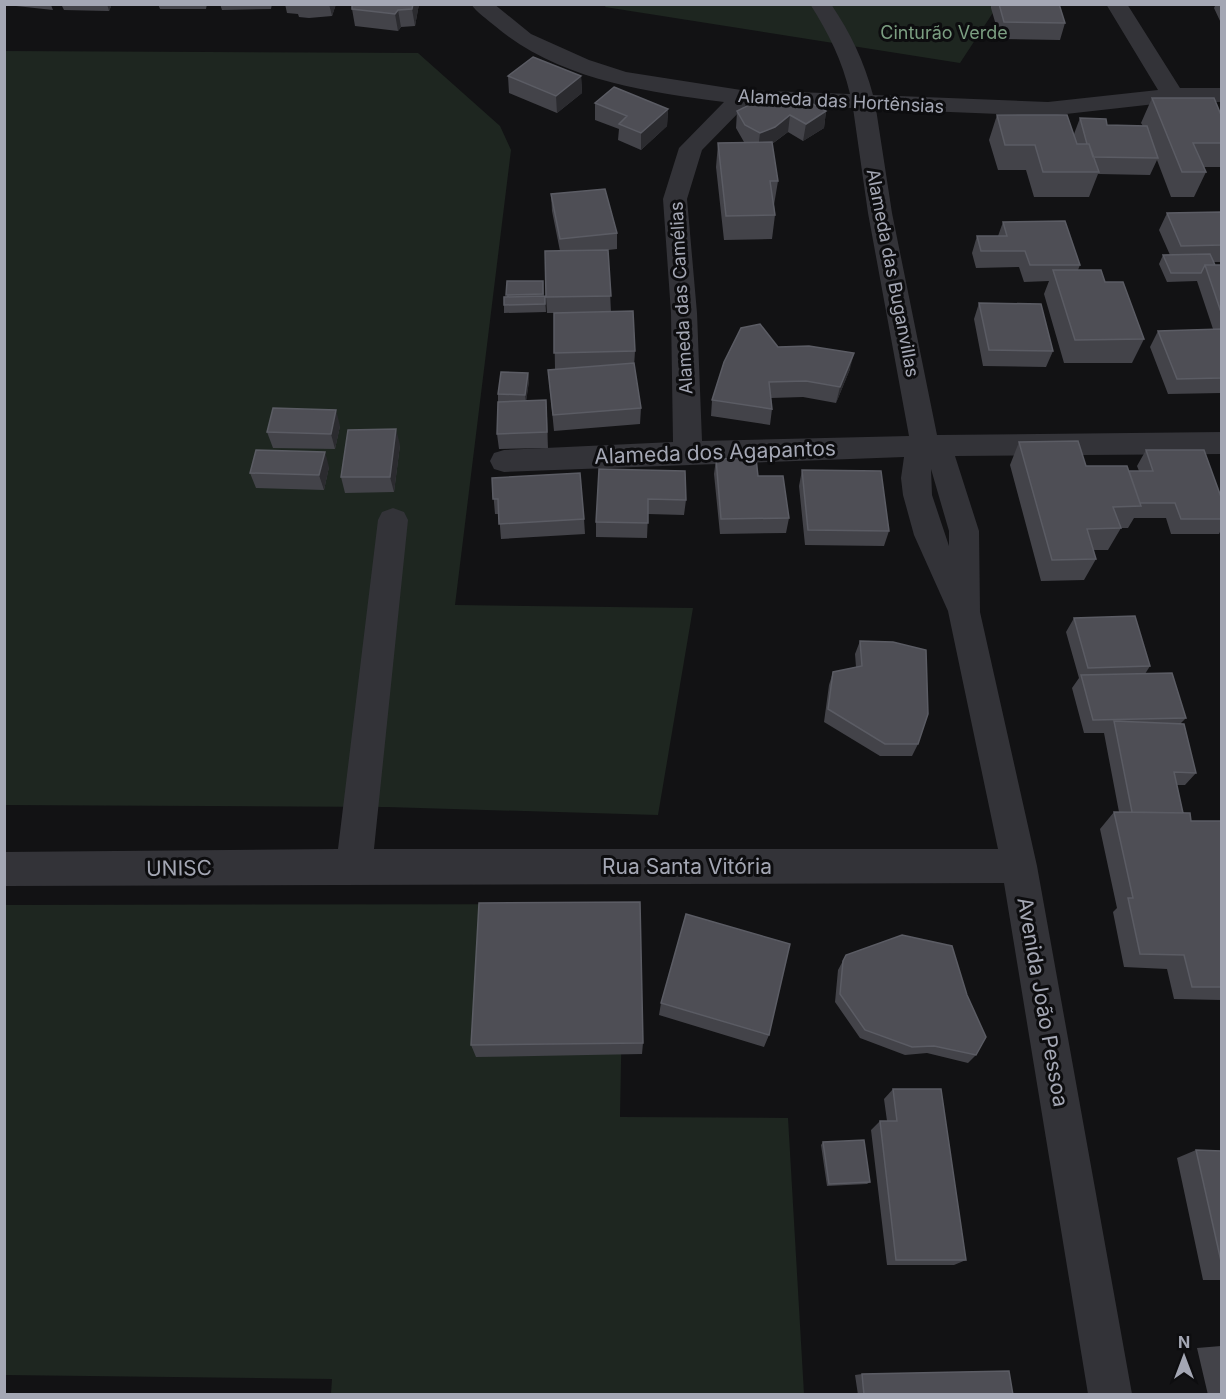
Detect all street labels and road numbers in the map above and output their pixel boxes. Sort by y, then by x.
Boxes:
street label: Alameda das Hortênsias [737,85,945,117]
street label: Alameda das Buganvillas [862,167,924,379]
street label: Alameda das Camélias [665,201,697,395]
street label: Alameda dos Agapantos [594,435,836,469]
street label: Rua Santa Vitória [602,854,772,879]
street label: UNISC [146,855,212,881]
street label: Avenida João Pessoa [1012,895,1074,1109]

